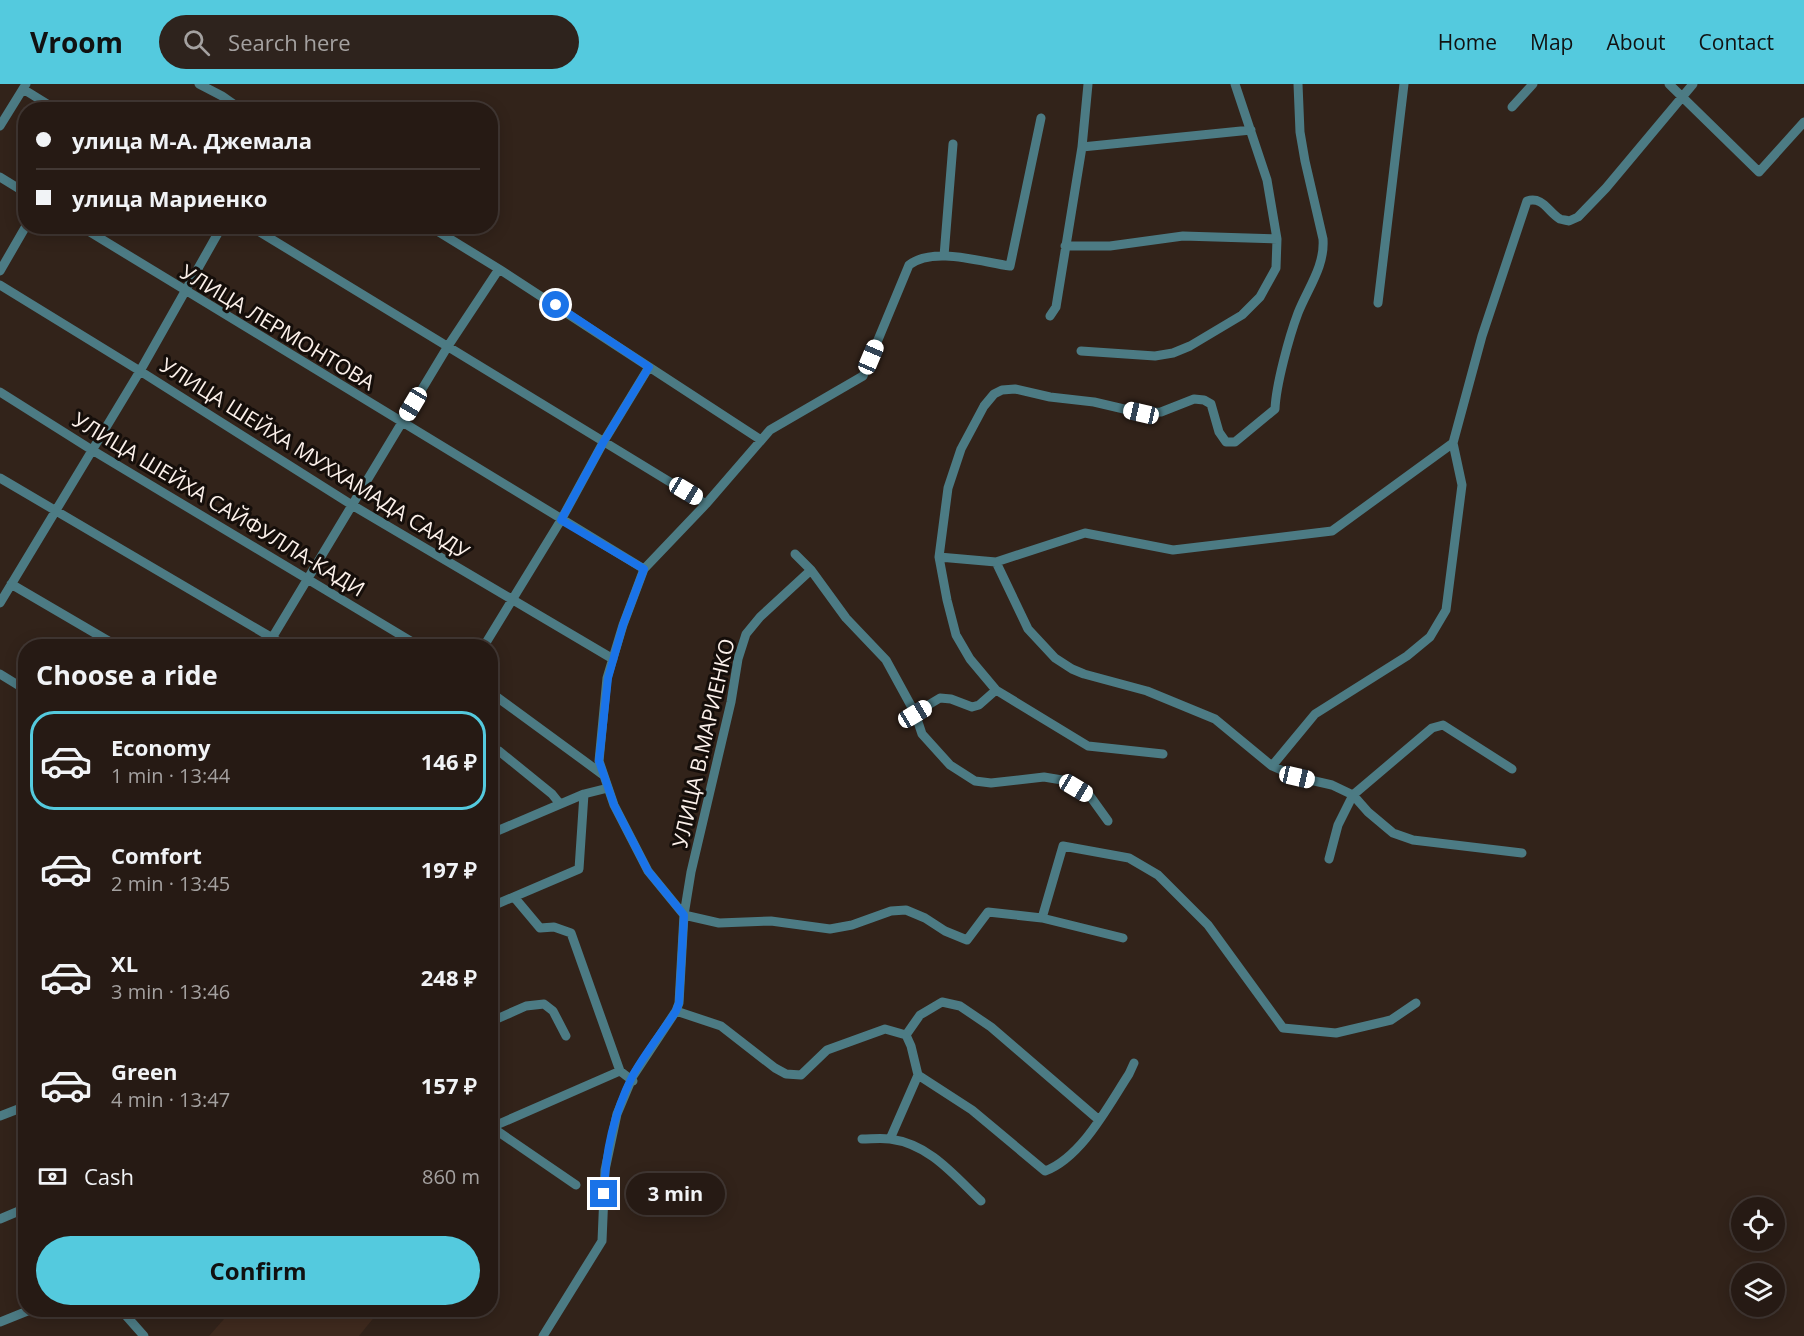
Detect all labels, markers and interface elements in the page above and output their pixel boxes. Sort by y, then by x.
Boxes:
search box [159,15,579,69]
text: Vroom [30,23,123,61]
icon: search [180,26,213,59]
text: Search here [228,27,351,57]
text: Home [1438,28,1497,56]
text: Map [1530,28,1573,56]
text: About [1606,28,1666,56]
text: Contact [1699,28,1774,56]
text: улица М-А. Джемала [72,125,312,155]
text: улица Мариенко [72,183,267,213]
street label: УЛИЦА ЛЕРМОНТОВА [175,258,381,397]
route start [542,291,569,318]
car [856,337,886,377]
street label: УЛИЦА ШЕЙХА МУХХАМАДА СААДУ [155,351,475,565]
car [396,384,430,424]
car [1121,400,1161,426]
street label: УЛИЦА ШЕЙХА САЙФУЛЛА-КАДИ [68,405,370,603]
car [666,474,706,508]
street label: УЛИЦА В.МАРИЕНКО [665,636,741,850]
text: Choose a ride [36,656,218,693]
car [895,697,935,731]
text: Economy [111,732,210,762]
icon: car [39,734,93,788]
text: 146 ₽ [421,746,477,776]
text: 1 min · 13:44 [111,762,230,789]
car [1277,764,1317,790]
car [1056,771,1096,805]
text: Comfort [111,840,202,870]
icon: car [39,842,93,896]
text: 197 ₽ [421,854,477,884]
text: 2 min · 13:45 [111,870,230,897]
text: XL [111,948,138,978]
icon: car [39,950,93,1004]
text: 248 ₽ [421,962,477,992]
text: 3 min · 13:46 [111,978,230,1005]
text: Green [111,1056,177,1086]
icon: car [39,1058,93,1112]
text: 157 ₽ [421,1070,477,1100]
text: 4 min · 13:47 [111,1086,230,1113]
icon: cash [36,1160,69,1193]
text: Cash [84,1161,134,1191]
text: 860 m [422,1163,480,1190]
callout: 3 min [625,1173,724,1215]
route end [590,1180,617,1207]
text: 3 min [648,1180,703,1207]
map controls [1731,1197,1785,1317]
button: locate [1731,1197,1785,1251]
button: Confirm [36,1236,480,1305]
button: layers [1731,1263,1785,1317]

